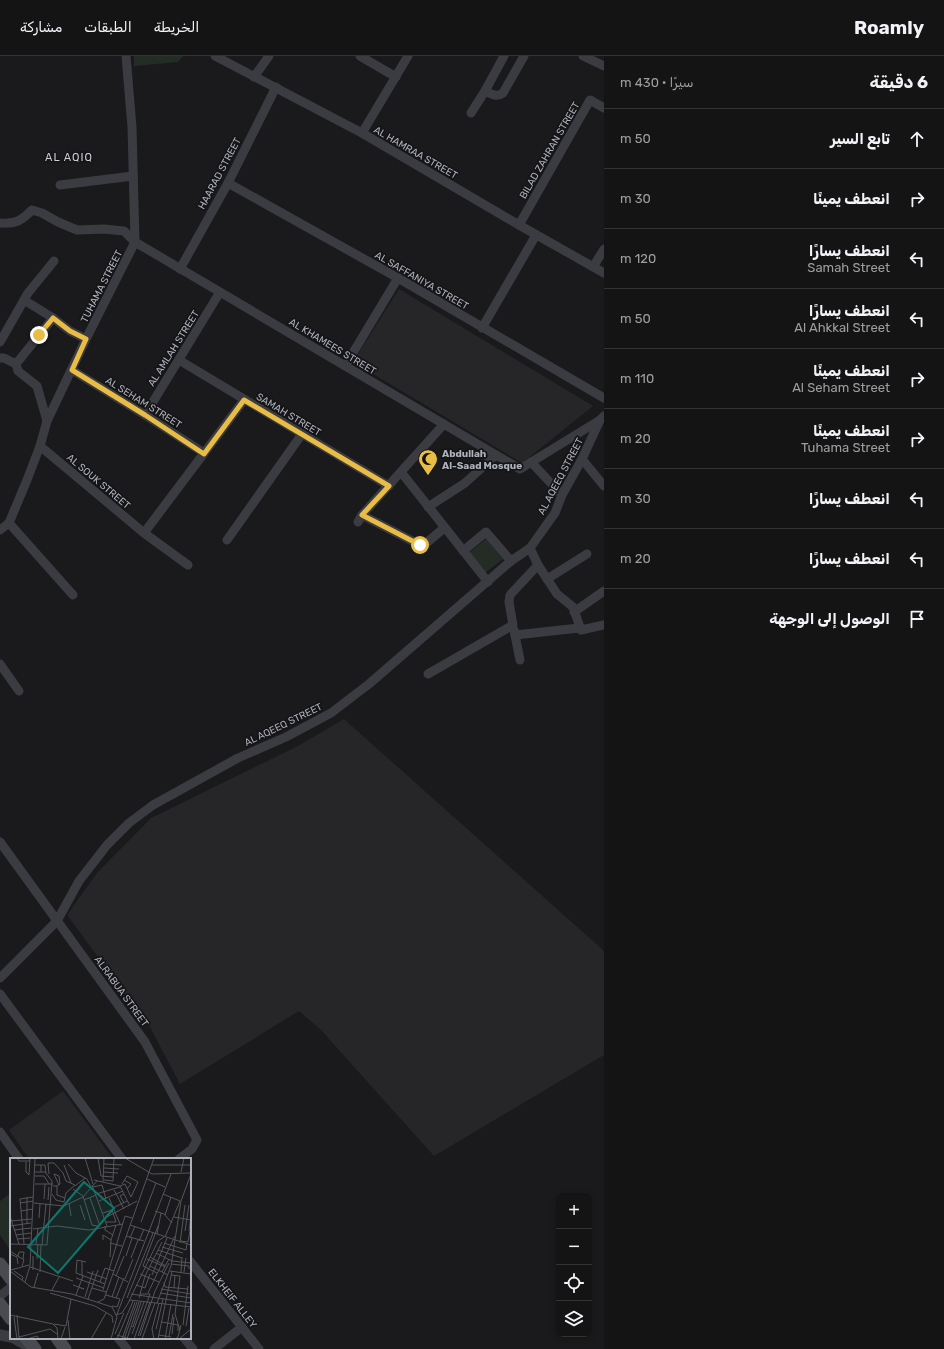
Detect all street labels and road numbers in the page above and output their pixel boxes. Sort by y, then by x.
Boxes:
street label: BILAD ZAHRAN STREET [517,100,583,201]
street label: AL HAMRAA STREET [371,124,460,182]
street label: HAARAD STREET [196,135,244,211]
street label: TUHAMA STREET [78,248,125,325]
street label: AL SAFFANIYA STREET [373,249,471,313]
street label: AL AMLAH STREET [146,308,202,389]
street label: AL KHAMEES STREET [287,316,378,378]
street label: AL SEHAM STREET [103,375,184,431]
street label: SAMAH STREET [254,391,323,439]
street label: AL AQEEQ STREET [536,436,586,517]
street label: AL SOUK STREET [64,452,133,512]
street label: AL AQEEQ STREET [242,701,325,749]
street label: ALRABUA STREET [92,954,151,1029]
street label: ELKHEIF ALLEY [205,1267,259,1331]

